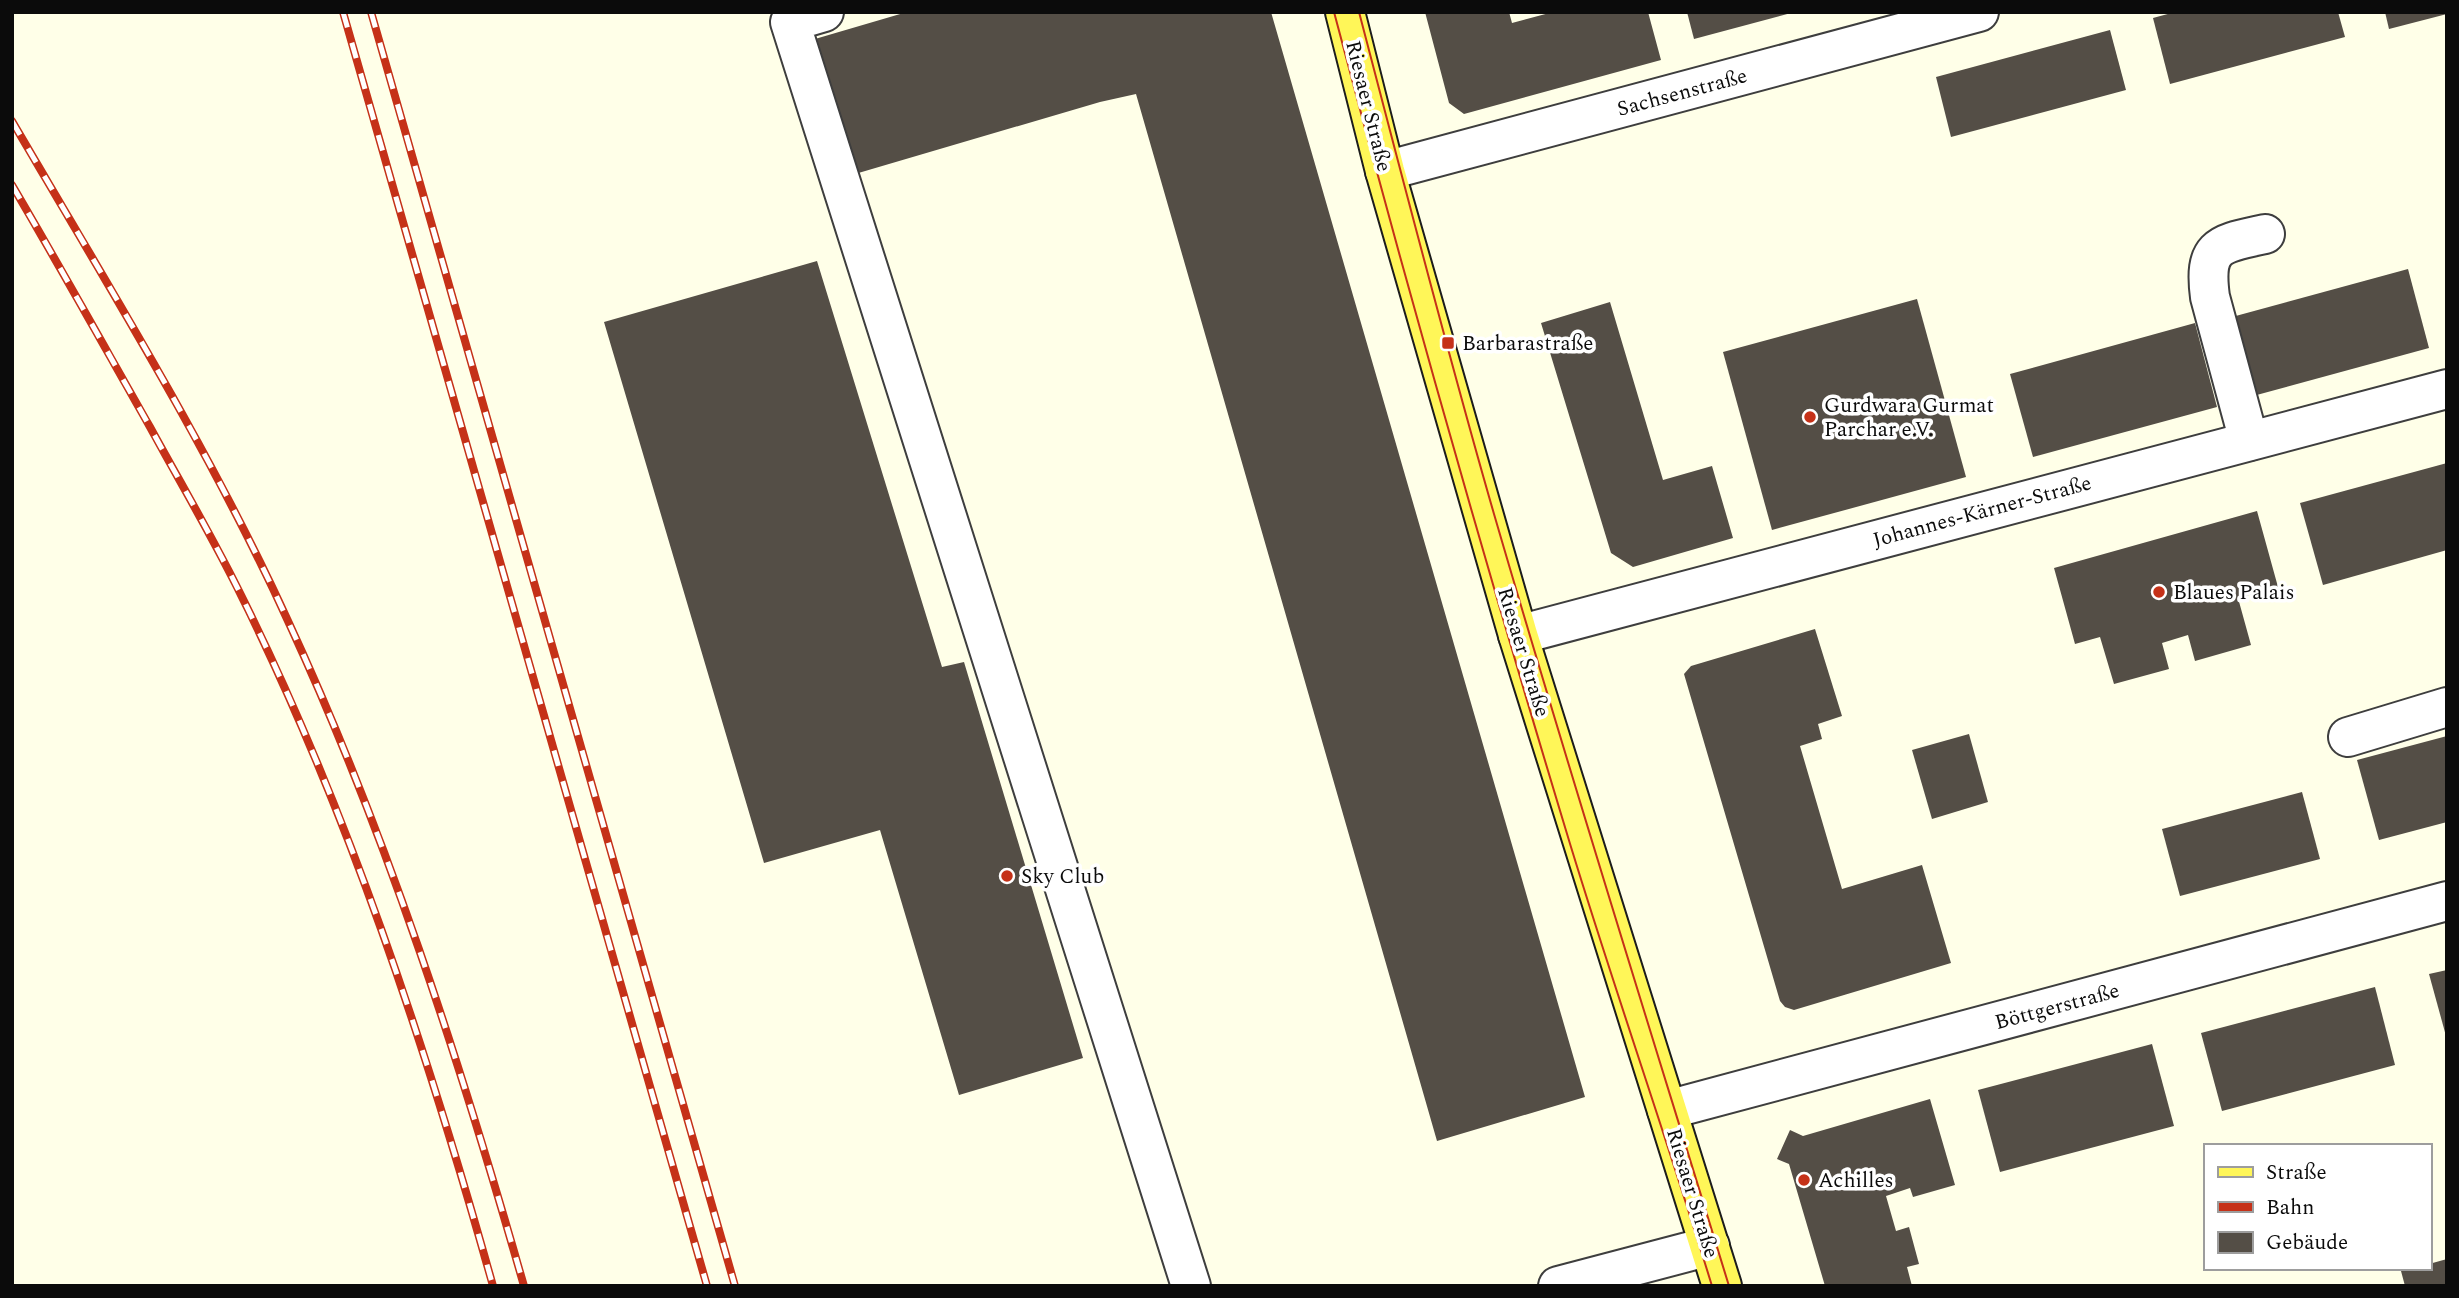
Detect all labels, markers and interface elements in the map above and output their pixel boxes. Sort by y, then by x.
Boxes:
street label: Riesaer Straße [1336,37,1400,175]
street label: Sachsenstraße [1614,60,1751,126]
place label: Barbarastraße [1462,328,1594,360]
marker: Barbarastraße [1440,335,1456,351]
place label: Gurdwara Gurmat Parchar e.V. [1824,390,1994,446]
marker: Gurdwara Gurmat Parchar e.V. [1802,409,1818,425]
street label: Johannes-Kärner-Straße [1869,467,2095,557]
place label: Blaues Palais [2173,577,2295,609]
street label: Riesaer Straße [1488,583,1558,721]
marker: Blaues Palais [2151,584,2167,600]
place label: Sky Club [1021,861,1104,893]
marker: Sky Club [999,868,1015,884]
street label: Böttgerstraße [1991,975,2123,1039]
street label: Riesaer Straße [1657,1124,1727,1262]
legend [2204,1144,2431,1270]
text: Straße [2266,1157,2327,1189]
place label: Achilles [1818,1165,1894,1197]
marker: Achilles [1796,1172,1812,1188]
text: Bahn [2266,1192,2314,1224]
text: Gebäude [2266,1227,2348,1259]

